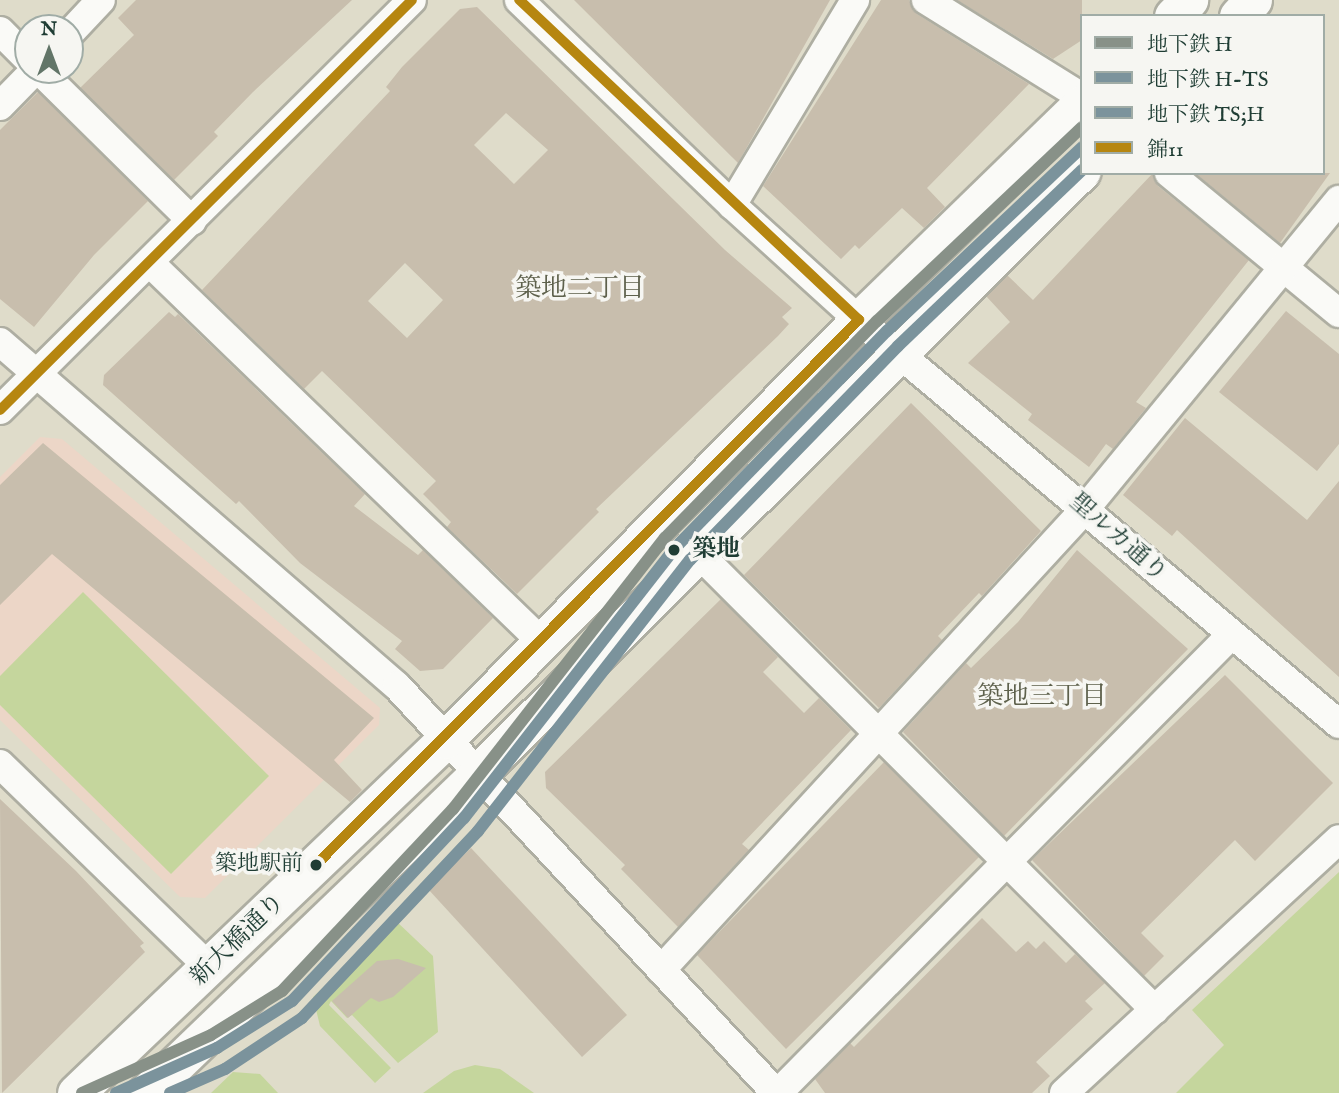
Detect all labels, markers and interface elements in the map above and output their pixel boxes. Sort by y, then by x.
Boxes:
north arrow [14,14,84,84]
legend [1080,14,1325,175]
text: N [41,18,57,42]
text: 地下鉄 H [1147,32,1233,59]
text: 地下鉄 H-TS [1147,67,1268,94]
text: 地下鉄 TS;H [1147,102,1265,129]
text: 錦11 [1147,137,1184,164]
district label: 築地二丁目 [515,273,645,305]
street label: 聖ルカ通り [1063,488,1173,588]
place label: 築地 [692,536,740,564]
marker: 築地 [662,538,686,562]
district label: 築地三丁目 [977,681,1107,713]
place label: 築地駅前 [215,852,303,878]
marker: 築地駅前 [309,858,323,872]
street label: 新大橋通り [185,888,291,992]

